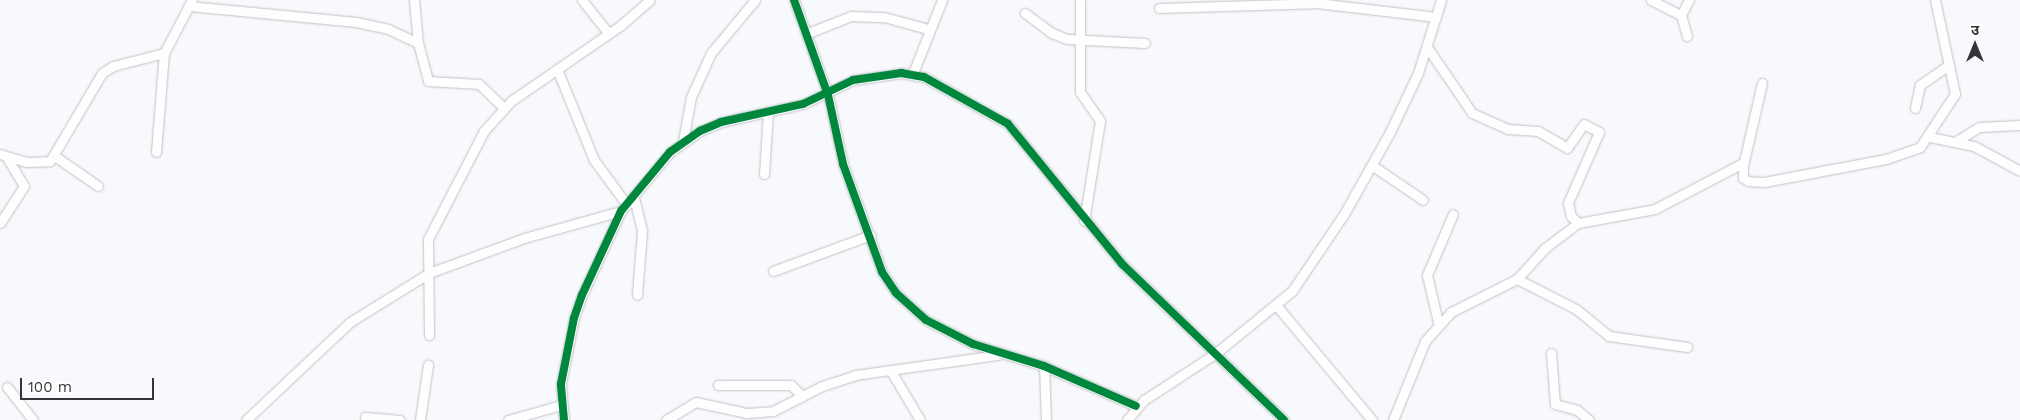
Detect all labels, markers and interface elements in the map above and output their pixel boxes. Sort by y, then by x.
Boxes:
north arrow [1950,20,2000,70]
text: उ [1971,22,1979,38]
scale bar [22,368,156,400]
text: 100 m [28,378,72,396]

